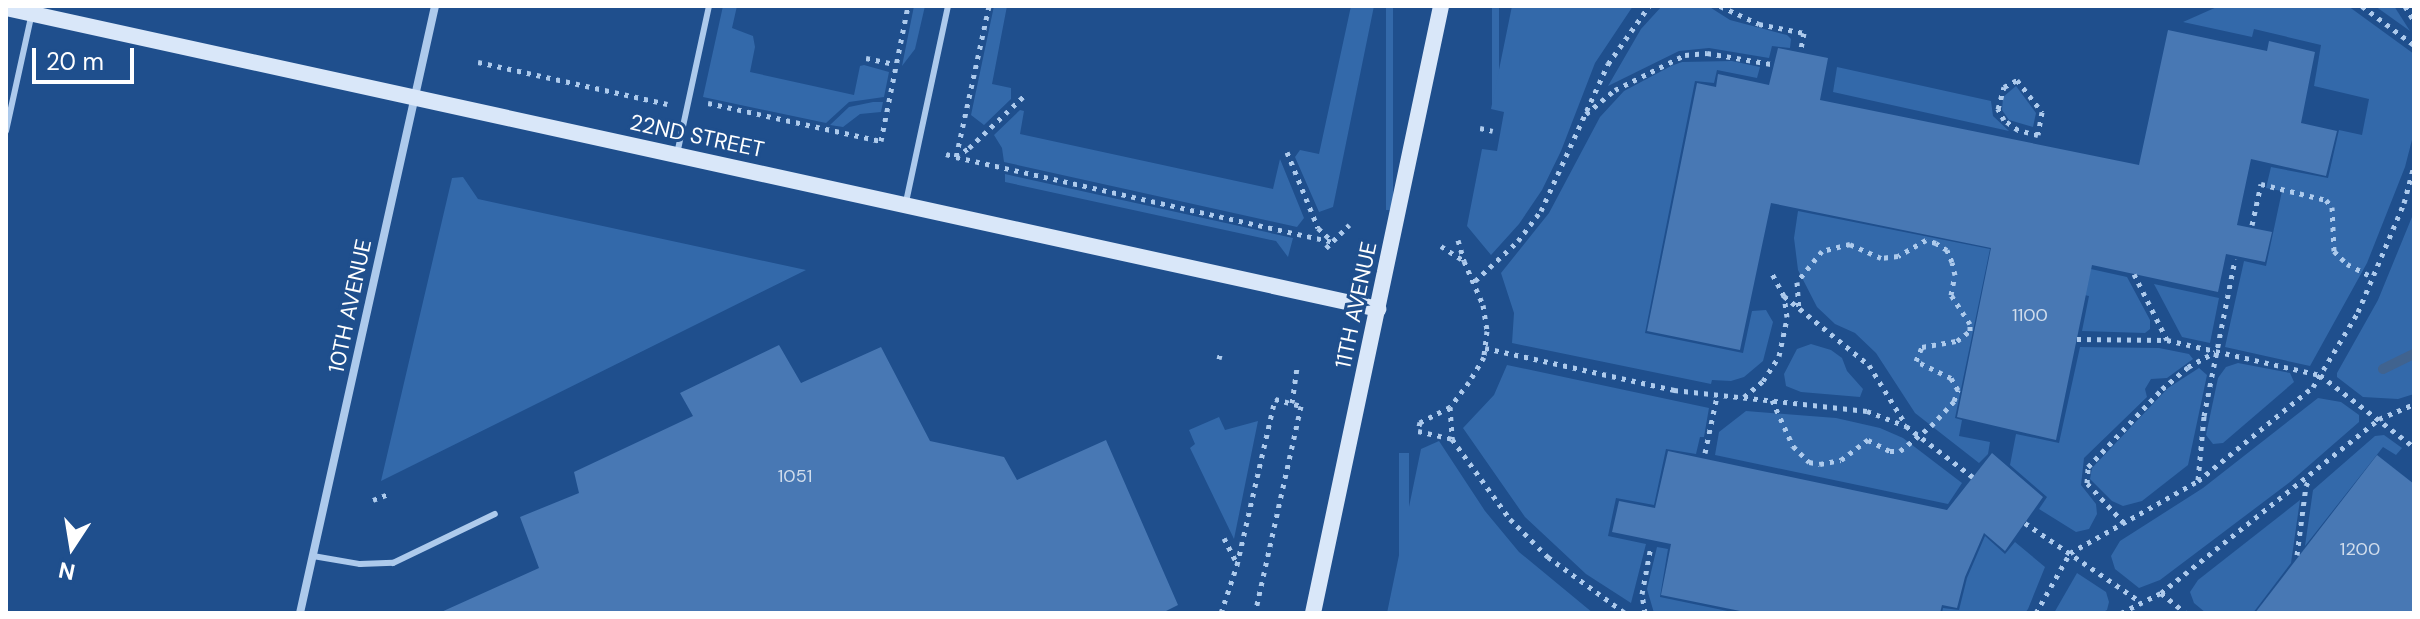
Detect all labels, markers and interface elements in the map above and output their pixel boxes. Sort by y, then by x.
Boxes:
scale bar [36,32,138,82]
text: 20 m [46,46,104,77]
street label: 22ND STREET [627,109,767,163]
street label: 10TH AVENUE [323,237,377,375]
street label: 11TH AVENUE [1330,239,1382,371]
house number: 1100 [2012,304,2048,326]
house number: 1051 [778,465,812,487]
north arrow [32,507,112,587]
house number: 1200 [2340,538,2380,560]
text: N [56,555,78,587]

